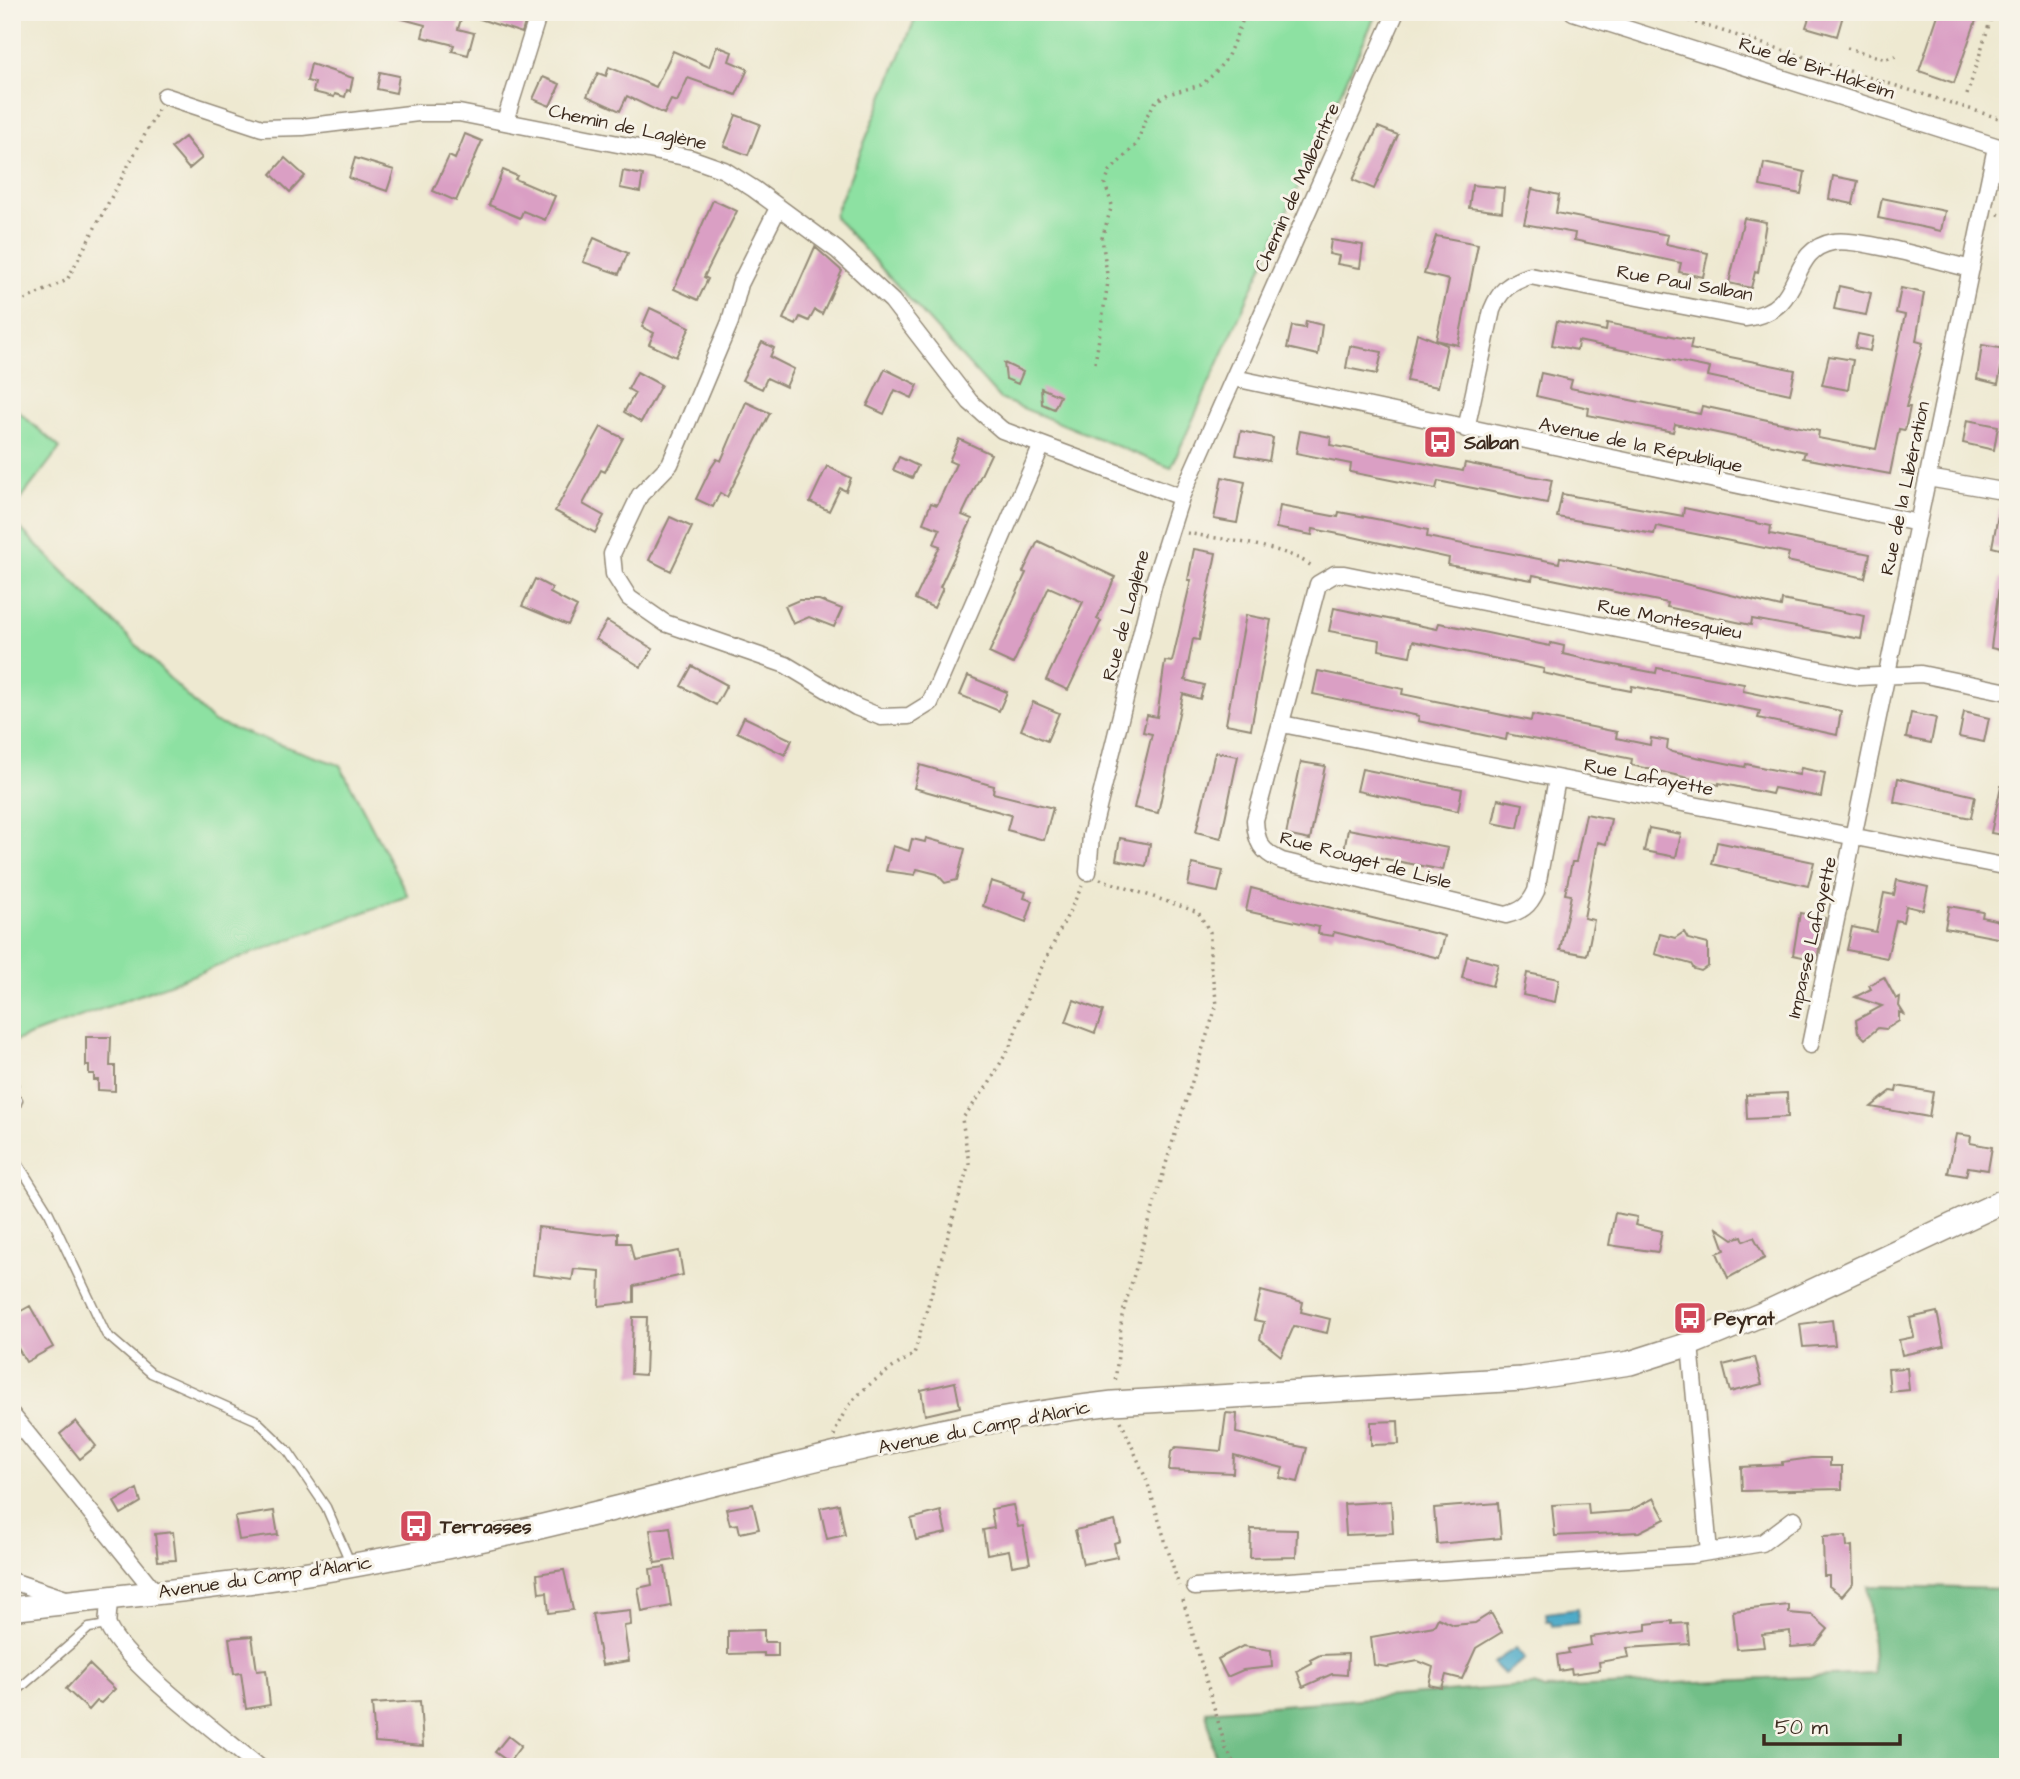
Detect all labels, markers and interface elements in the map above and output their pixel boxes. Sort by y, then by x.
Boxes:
street label: Rue de Bir-Hakeim [1735,31,1898,106]
street label: Chemin de Laglène [546,98,709,158]
street label: Chemin de Malbentre [1248,99,1347,277]
street label: Rue Paul Salban [1615,258,1755,309]
street label: Rue de la Libération [1874,399,1937,578]
street label: Avenue de la République [1536,411,1745,480]
bus stop icon: Salban [1421,423,1459,461]
place label: Salban [1463,430,1519,457]
street label: Rue de Laglène [1096,547,1158,684]
street label: Rue Montesquieu [1595,592,1745,647]
street label: Rue Lafayette [1582,752,1716,804]
street label: Rue Rouget de Lisle [1276,825,1454,897]
street label: Impasse Lafayette [1781,854,1845,1021]
bus stop icon: Peyrat [1671,1299,1709,1337]
place label: Peyrat [1714,1306,1775,1334]
street label: Avenue du Camp d'Alaric [876,1394,1093,1461]
bus stop icon: Terrasses [397,1507,435,1545]
place label: Terrasses [439,1514,532,1541]
street label: Avenue du Camp d'Alaric [157,1549,374,1606]
scale bar [1764,1702,1901,1746]
text: 50 m [1775,1713,1829,1742]

